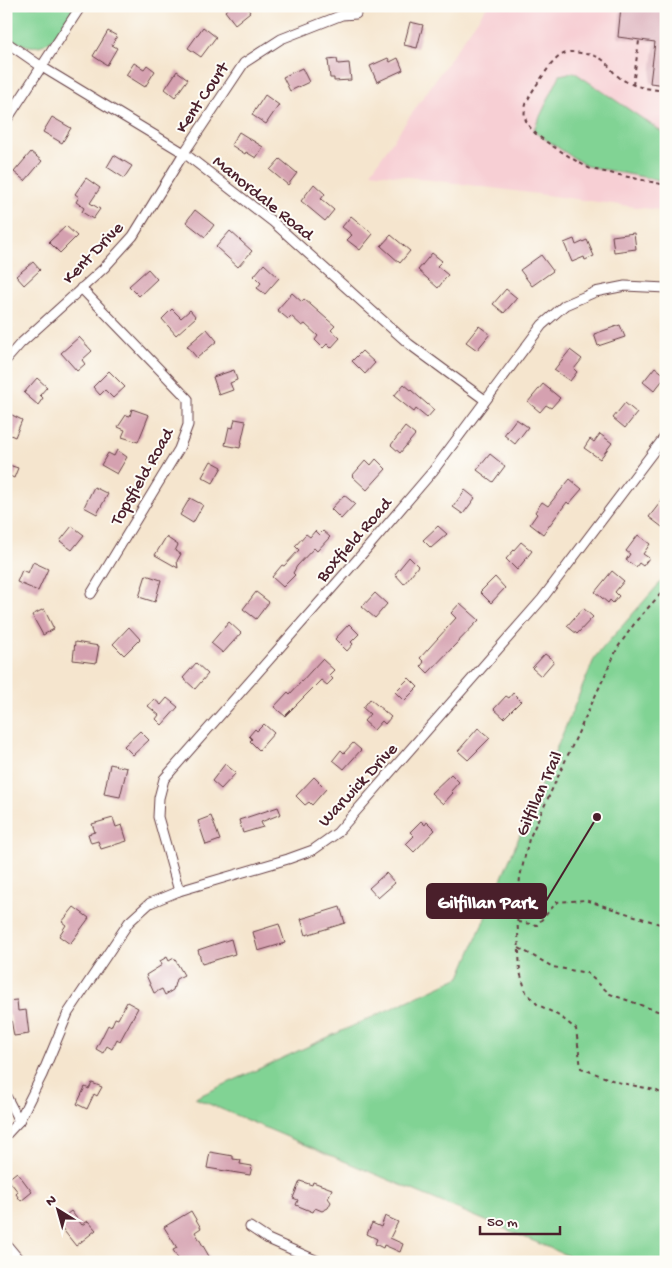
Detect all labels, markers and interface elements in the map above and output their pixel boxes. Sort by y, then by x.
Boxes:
street label: Kent Court [172,58,235,138]
street label: Manordale Road [208,152,318,247]
street label: Kent Drive [59,218,129,289]
street label: Topsfield Road [106,424,180,530]
street label: Boxfield Road [312,493,398,588]
street label: Warwick Drive [315,739,404,832]
street label: Gilfillan Trail [512,748,568,840]
callout: Gilfillan Park [427,884,546,918]
text: Gilfillan Park [438,893,539,916]
north arrow [32,1186,82,1236]
text: N [43,1192,60,1211]
scale bar [480,1203,560,1235]
text: 50 m [487,1214,518,1232]

